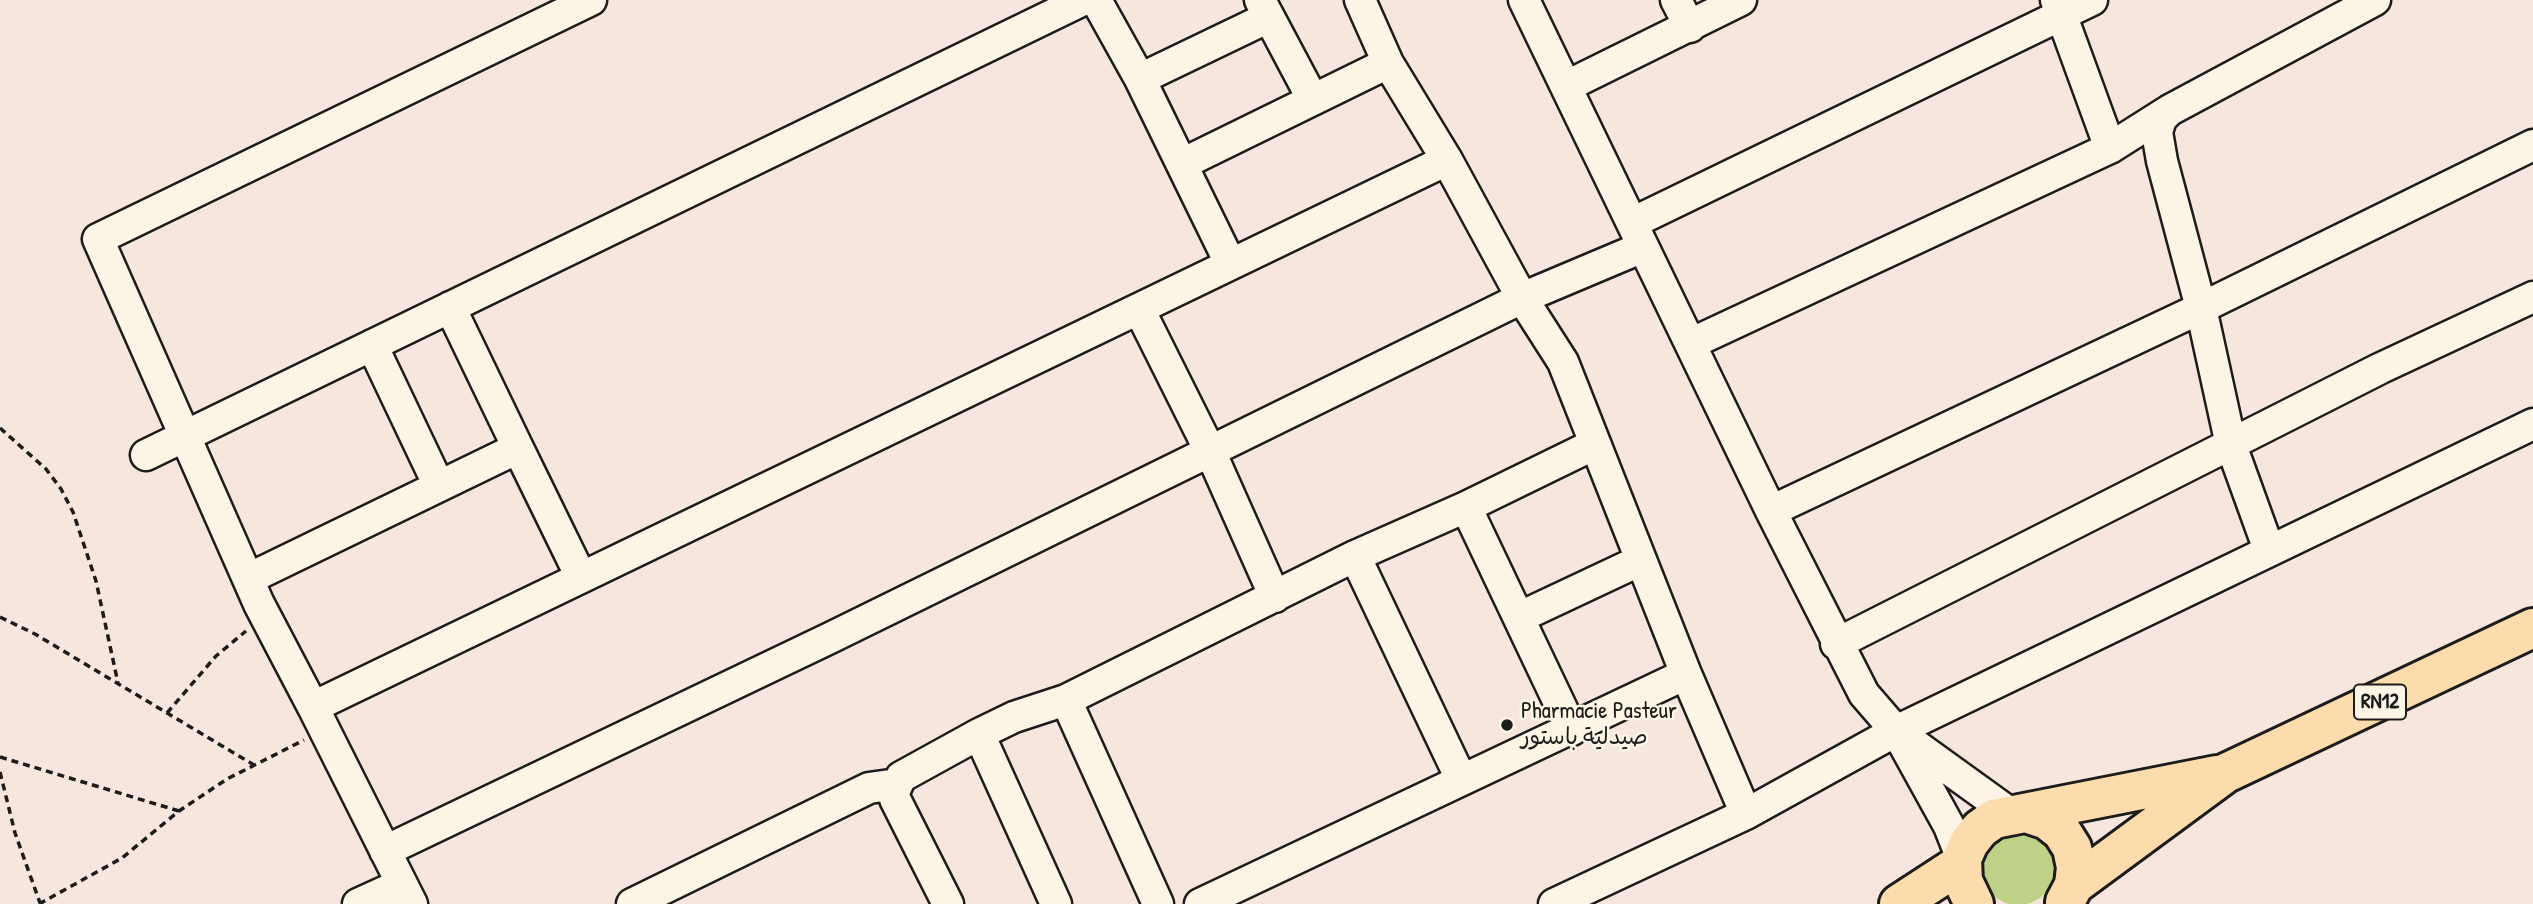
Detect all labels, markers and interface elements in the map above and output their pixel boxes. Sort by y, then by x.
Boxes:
road number: RN12 [2354,684,2406,720]
place label: Pharmacie Pasteur صيدلية باستور [1521,698,1677,752]
marker: Pharmacie Pasteur صيدلية باستور [1499,717,1515,733]

